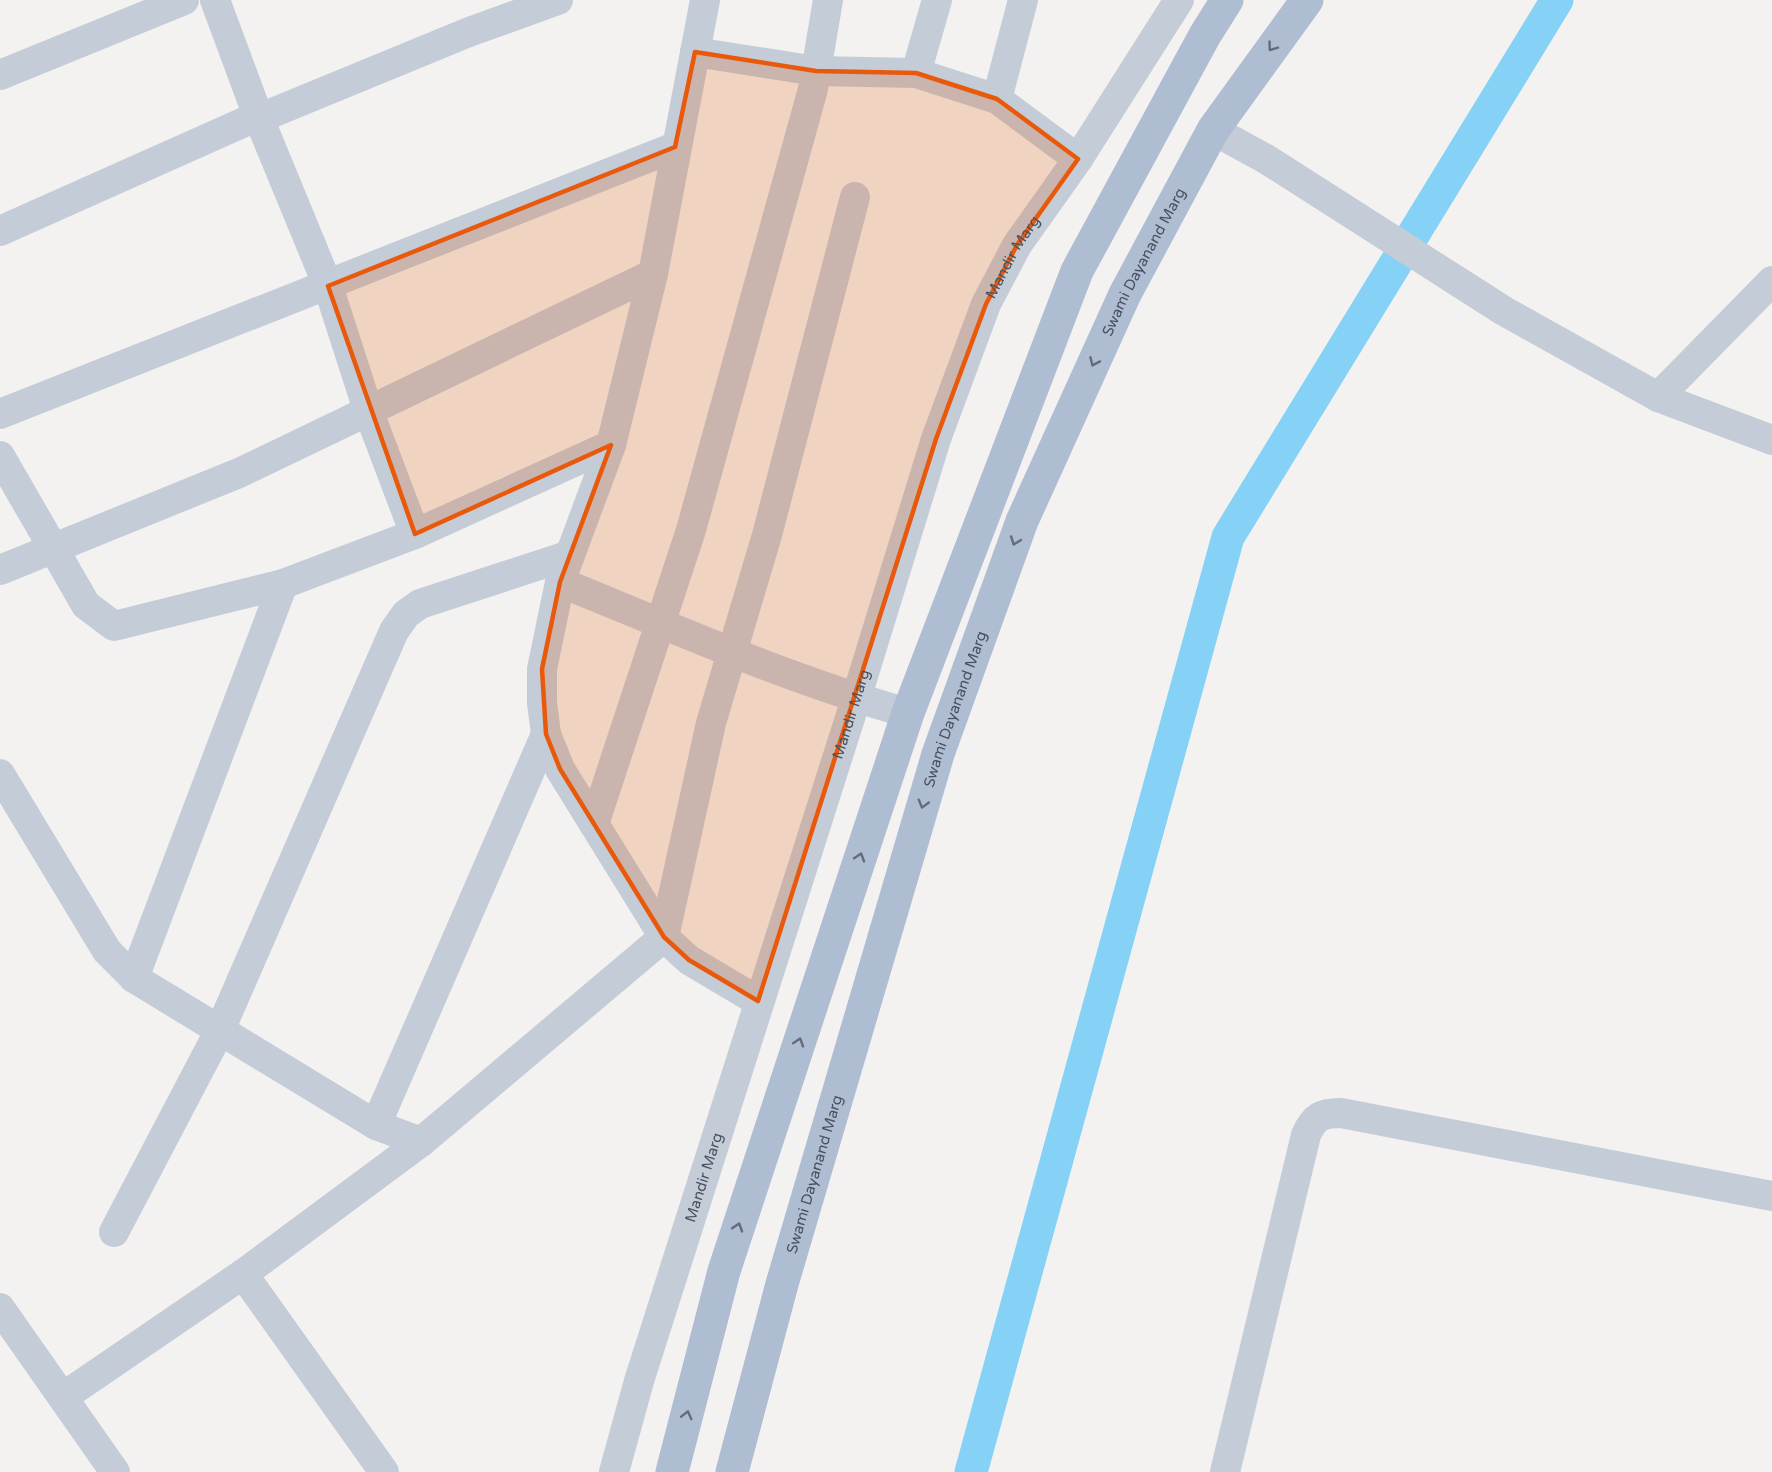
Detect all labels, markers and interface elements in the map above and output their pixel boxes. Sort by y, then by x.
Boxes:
one-way arrow [1268,41,1279,52]
street label: Swami Dayanand Marg [1098,185,1189,339]
street label: Mandir Marg [982,212,1044,302]
one-way arrow [1089,356,1101,367]
one-way arrow [1010,535,1022,546]
street label: Swami Dayanand Marg [920,629,991,789]
street label: Mandir Marg [828,667,874,761]
one-way arrow [918,798,930,809]
one-way arrow [853,852,866,863]
one-way arrow [792,1037,805,1048]
street label: Swami Dayanand Marg [782,1093,846,1256]
street label: Mandir Marg [681,1130,726,1224]
one-way arrow [731,1222,743,1233]
one-way arrow [679,1410,692,1420]

